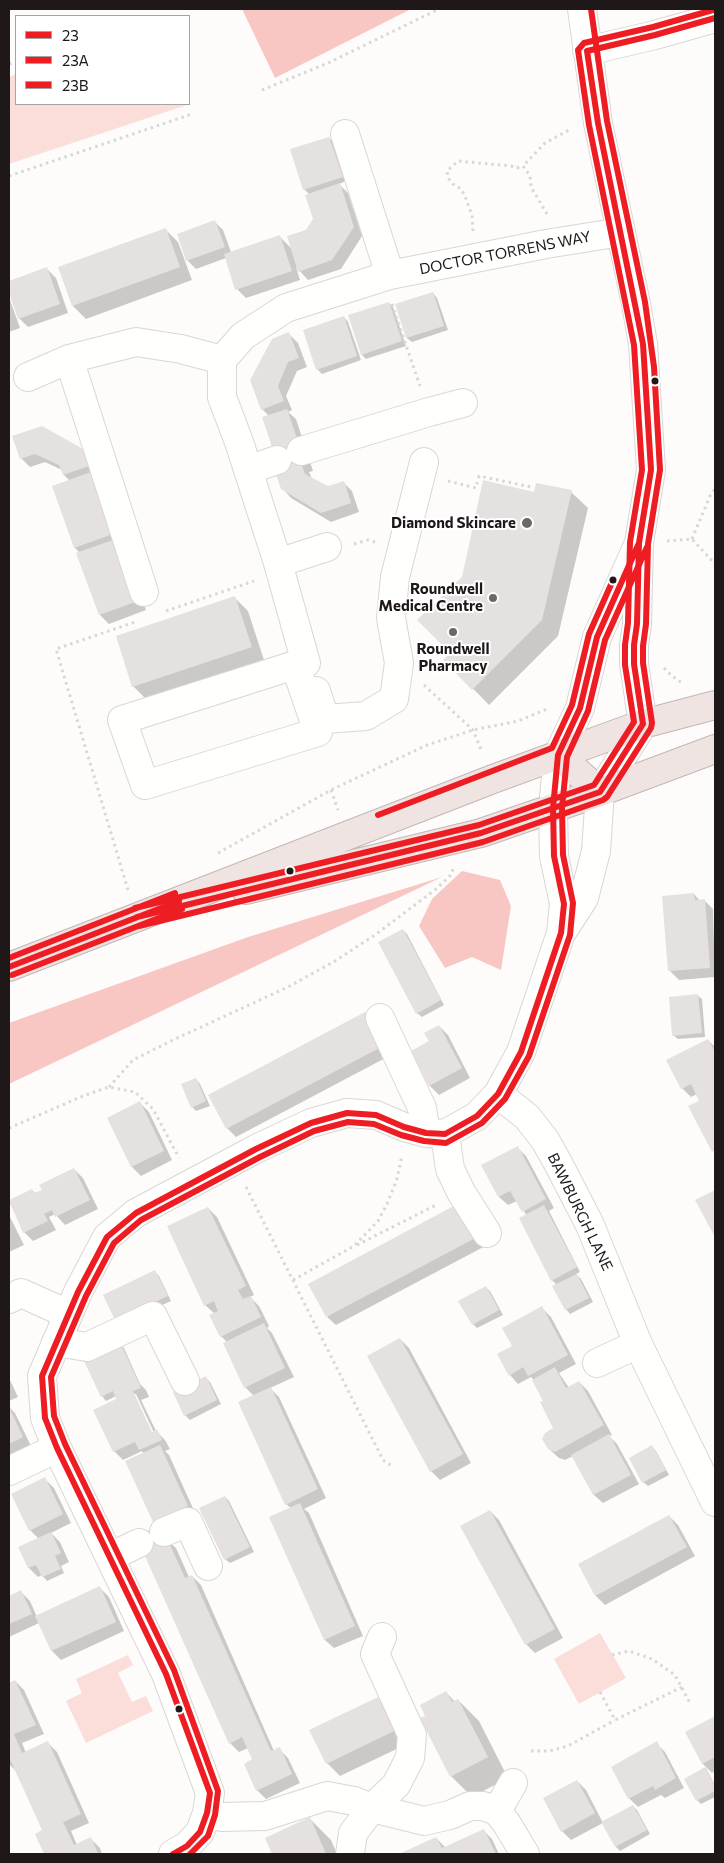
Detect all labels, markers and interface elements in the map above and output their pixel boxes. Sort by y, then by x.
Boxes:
legend [15,15,190,105]
text: 23 [62,26,79,44]
text: 23A [62,51,89,69]
text: 23B [62,76,89,94]
street label: DOCTOR TORRENS WAY [418,228,592,278]
unlabelled marker [650,376,660,386]
place label: Diamond Skincare [391,514,516,532]
marker: Diamond Skincare [520,516,534,530]
unlabelled marker [608,575,618,585]
place label: Roundwell Medical Centre [379,580,483,615]
marker: Roundwell Medical Centre [487,592,499,604]
marker: Roundwell Pharmacy [447,626,459,638]
place label: Roundwell Pharmacy [416,640,490,675]
unlabelled marker [285,866,295,876]
street label: BAWBURGH LANE [544,1150,616,1274]
unlabelled marker [174,1704,184,1714]

